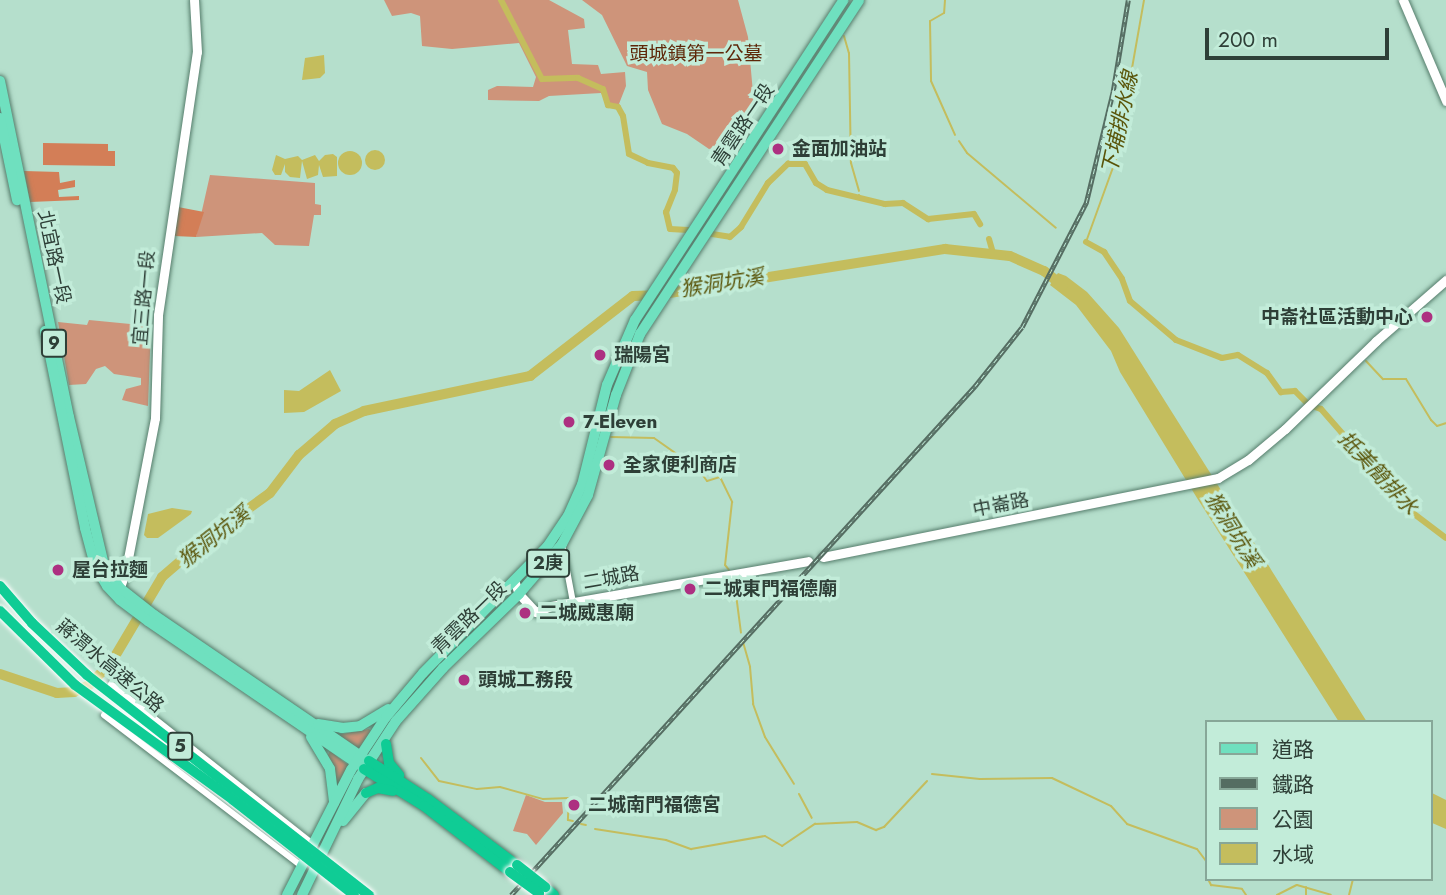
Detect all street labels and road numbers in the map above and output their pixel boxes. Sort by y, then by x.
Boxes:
street label: 青雲路一段 [707,79,779,171]
street label: 北宜路一段 [33,208,75,306]
street label: 宜三路一段 [129,250,159,346]
road number: 9 [40,328,68,358]
street label: 中崙路 [971,488,1031,522]
road number: 2庚 [525,548,571,578]
street label: 二城路 [581,562,641,594]
street label: 青雲路一段 [427,577,511,659]
street label: 蔣渭水高速公路 [52,615,168,717]
road number: 5 [166,732,194,760]

